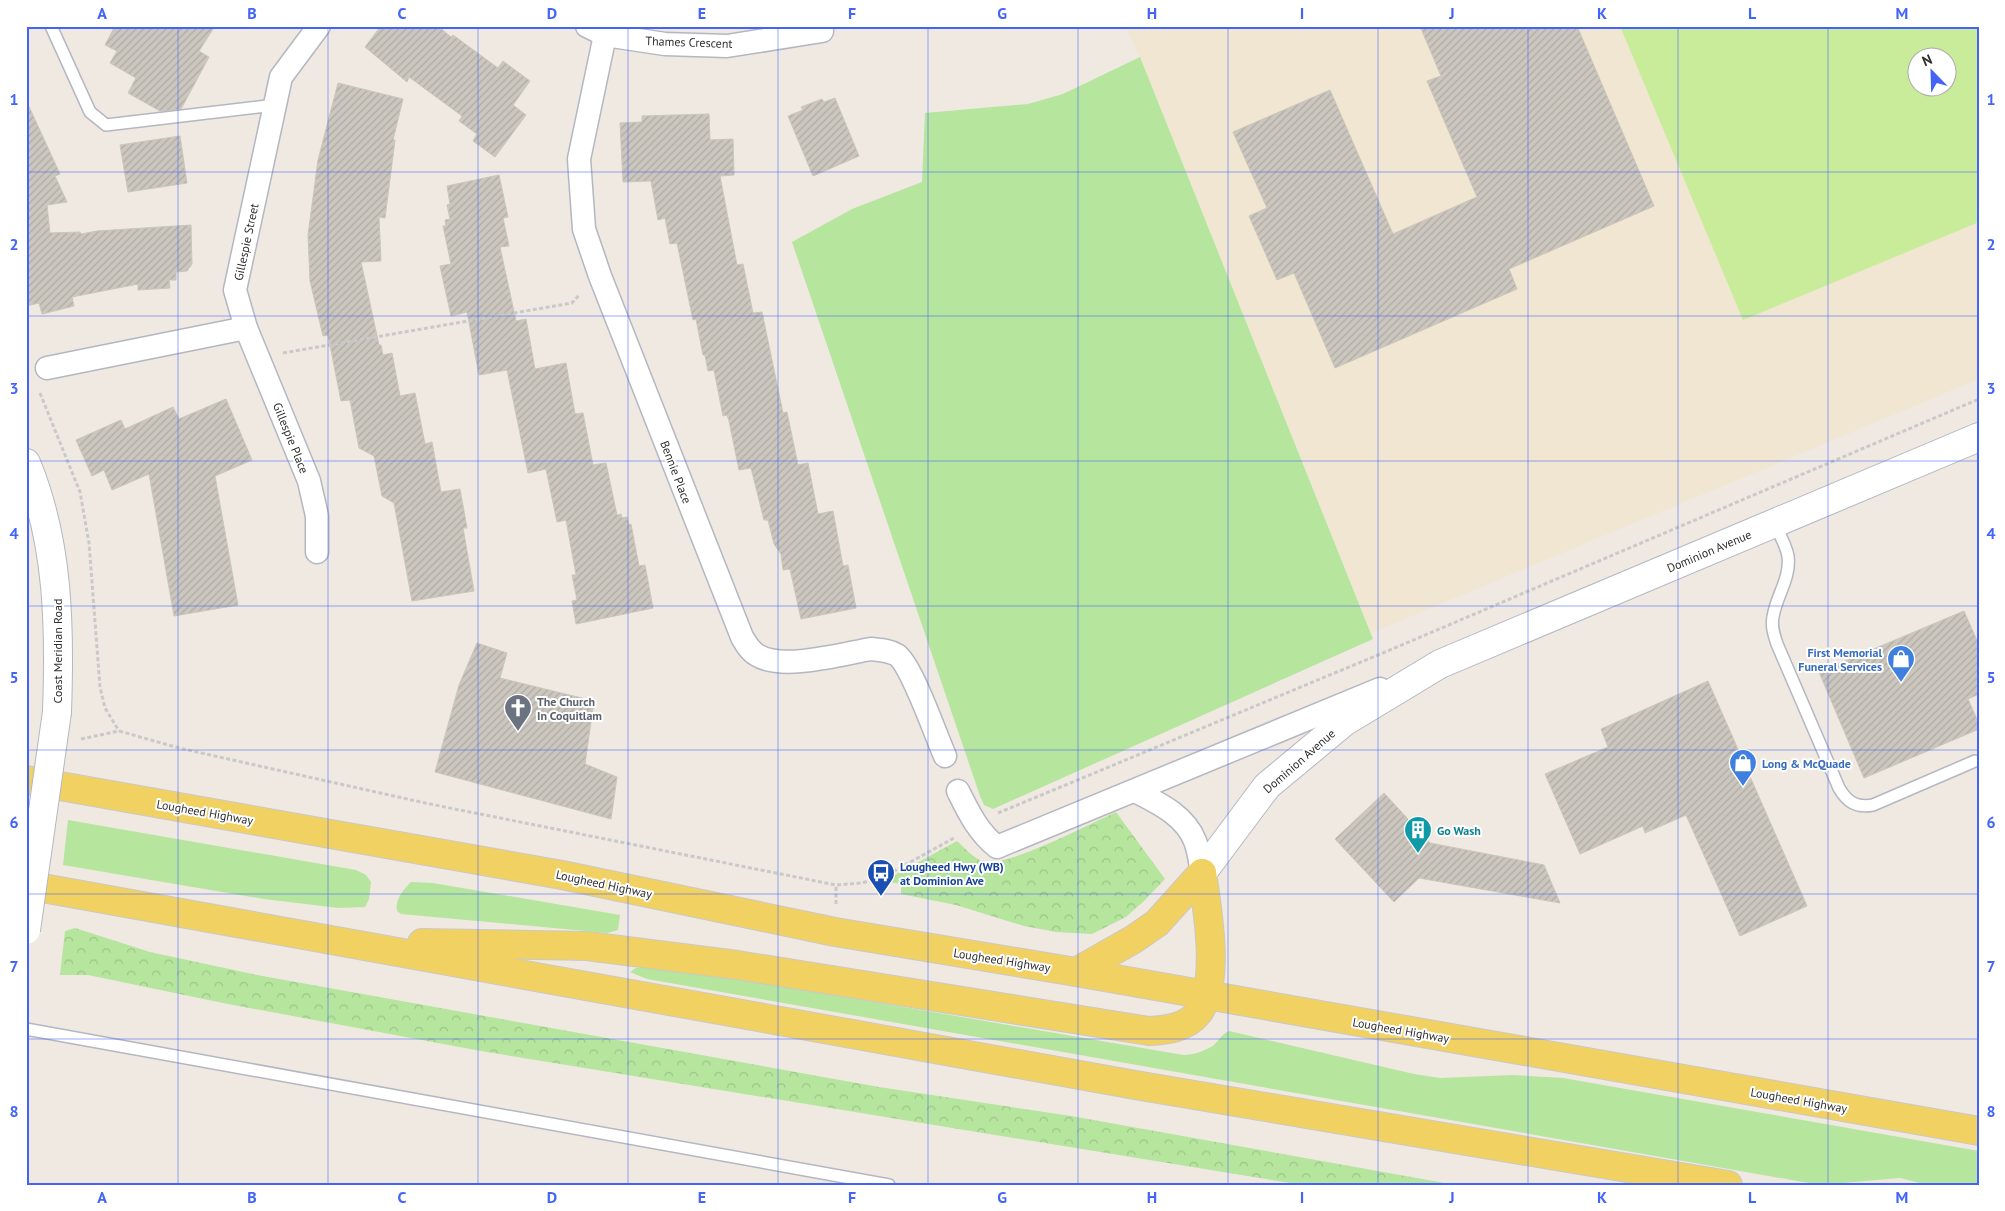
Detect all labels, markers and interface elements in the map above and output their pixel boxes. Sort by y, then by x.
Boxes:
text: A [97,3,107,23]
text: B [247,3,257,23]
text: C [398,3,407,23]
text: D [547,3,557,23]
text: E [698,3,706,23]
text: F [848,3,856,23]
text: G [997,3,1007,23]
text: H [1147,3,1157,23]
text: I [1300,3,1304,23]
text: J [1448,3,1455,23]
text: K [1597,3,1607,23]
text: L [1748,3,1757,23]
text: M [1896,3,1908,23]
street label: Thames Crescent [645,33,733,51]
north arrow [1908,48,1958,98]
text: N [1919,50,1935,70]
text: 1 [9,89,19,109]
text: 1 [1986,89,1996,109]
street label: Gillespie Street [231,202,261,282]
text: 2 [9,234,19,254]
text: 2 [1986,234,1996,254]
text: 3 [9,378,19,398]
text: 3 [1986,378,1996,398]
street label: Gillespie Place [270,400,312,476]
street label: Bennie Place [657,438,695,506]
text: 4 [9,523,19,543]
text: 4 [1986,523,1996,543]
street label: Dominion Avenue [1664,526,1754,576]
street label: Coast Meridian Road [50,599,65,703]
shop icon: First Memorial Funeral Services [1886,644,1916,683]
place label: First Memorial Funeral Services [1798,645,1882,674]
text: 5 [9,667,19,687]
text: 5 [1986,667,1996,687]
church icon: The Church In Coquitlam [503,693,533,732]
place label: The Church In Coquitlam [537,694,602,723]
street label: Dominion Avenue [1260,726,1338,796]
shop icon: Long & McQuade [1728,748,1758,787]
place label: Long & McQuade [1762,756,1851,771]
street label: Lougheed Highway [156,796,255,828]
text: 6 [9,812,19,832]
text: 6 [1986,812,1996,832]
building icon: Go Wash [1403,815,1433,854]
place label: Go Wash [1437,823,1481,838]
bus stop icon: Lougheed Hwy (WB) at Dominion Ave [866,858,896,897]
place label: Lougheed Hwy (WB) at Dominion Ave [900,859,1004,888]
street label: Lougheed Highway [555,866,654,902]
street label: Lougheed Highway [953,945,1052,975]
text: 7 [9,956,19,976]
text: 7 [1986,956,1996,976]
street label: Lougheed Highway [1352,1014,1451,1046]
street label: Lougheed Highway [1750,1084,1849,1116]
text: 8 [9,1101,19,1121]
text: 8 [1986,1101,1996,1121]
text: A [97,1187,107,1207]
text: B [247,1187,257,1207]
text: C [398,1187,407,1207]
text: D [547,1187,557,1207]
text: E [698,1187,706,1207]
text: F [848,1187,856,1207]
text: G [997,1187,1007,1207]
text: H [1147,1187,1157,1207]
text: I [1300,1187,1304,1207]
text: J [1448,1187,1455,1207]
text: K [1597,1187,1607,1207]
text: L [1748,1187,1757,1207]
text: M [1896,1187,1908,1207]

